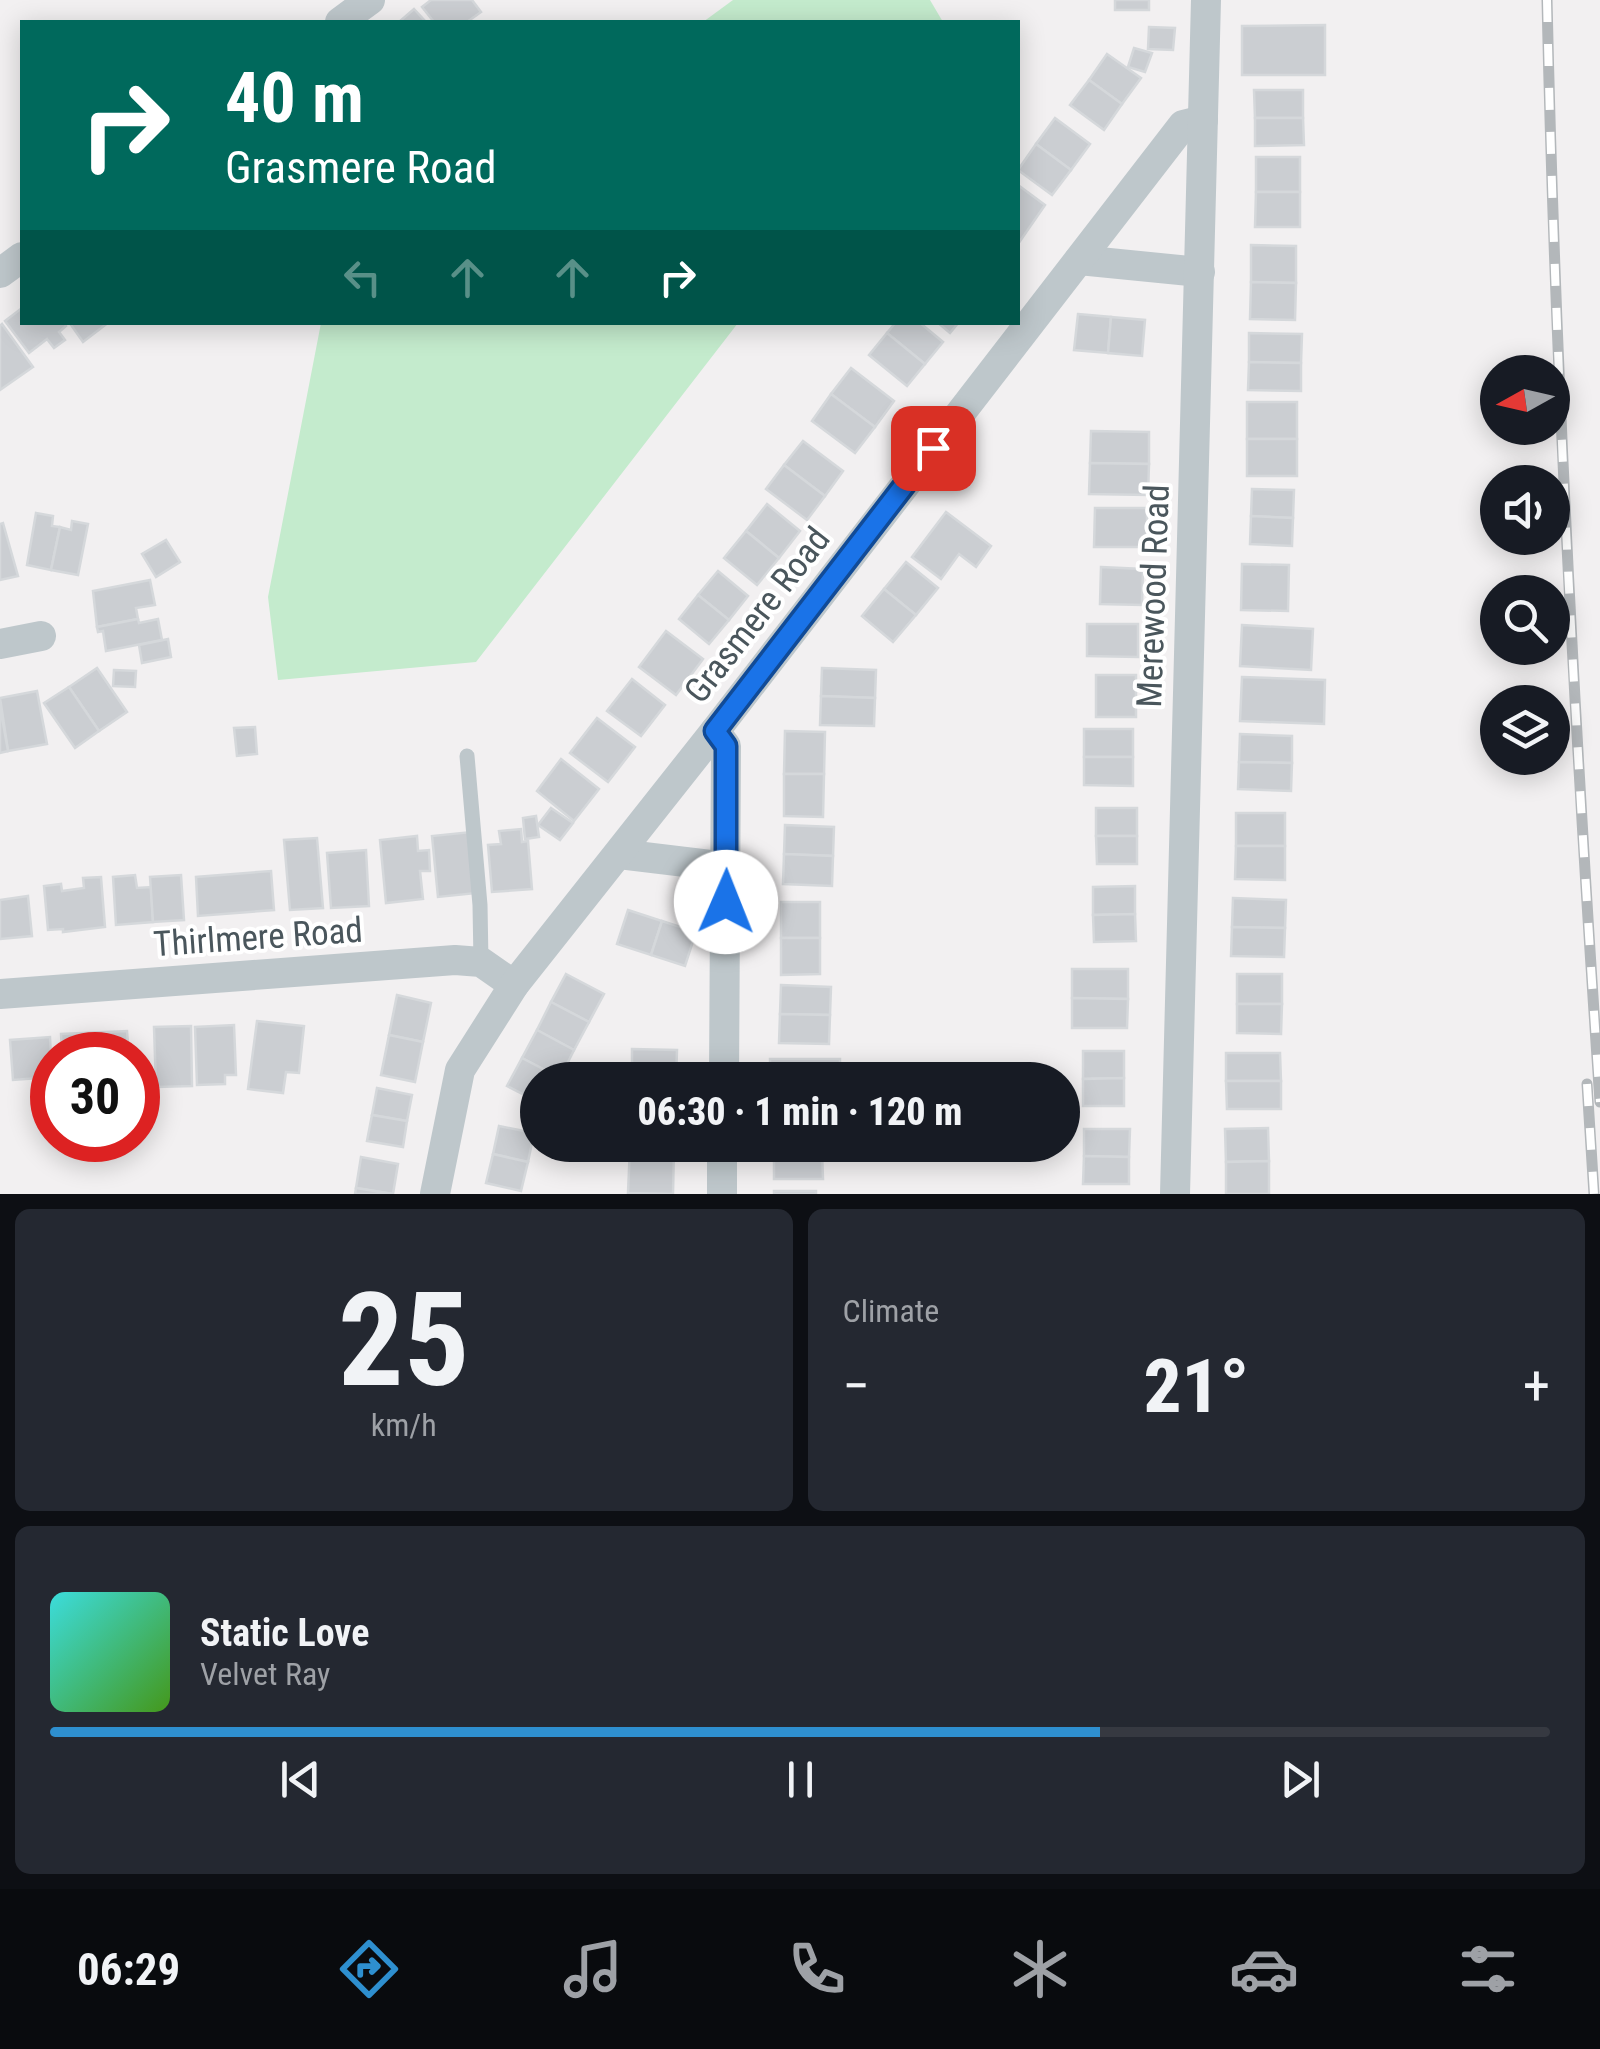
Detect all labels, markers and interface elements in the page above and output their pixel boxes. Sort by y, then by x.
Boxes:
text: 40 m [225,57,364,139]
icon: right [60,60,190,190]
text: Grasmere Road [225,141,497,194]
icon: left [335,250,390,305]
icon: ahead [440,250,495,305]
icon: ahead [545,250,600,305]
icon: right [650,250,705,305]
north arrow [1480,355,1570,445]
map controls [1480,355,1570,775]
pin [891,406,976,491]
icon: arrive [906,421,961,476]
button: sound [1480,465,1570,555]
street label: Merewood Road [1129,484,1178,708]
street label: Grasmere Road [676,519,839,711]
button: search [1480,575,1570,665]
button: layers [1480,685,1570,775]
position arrow [674,850,778,954]
street label: Thirlmere Road [152,910,364,965]
speed limit sign: 30 [30,1032,160,1162]
text: 06:30 · 1 min · 120 m [638,1090,962,1134]
text: 25 [338,1264,469,1417]
text: Climate [843,1292,939,1330]
text: 21° [1143,1342,1249,1430]
text: − [843,1354,870,1418]
text: + [1523,1354,1550,1418]
text: km/h [371,1406,437,1444]
text: Static Love [200,1611,369,1655]
text: Velvet Ray [200,1655,330,1693]
icon: previous [273,1752,328,1807]
icon: pause [773,1752,828,1807]
icon: next [1273,1752,1328,1807]
icon: directions [334,1934,404,2004]
icon: music [558,1934,628,2004]
icon: phone [782,1934,852,2004]
icon: climate [1005,1934,1075,2004]
icon: car [1229,1934,1299,2004]
icon: filters [1453,1934,1523,2004]
text: 06:29 [77,1943,180,1996]

